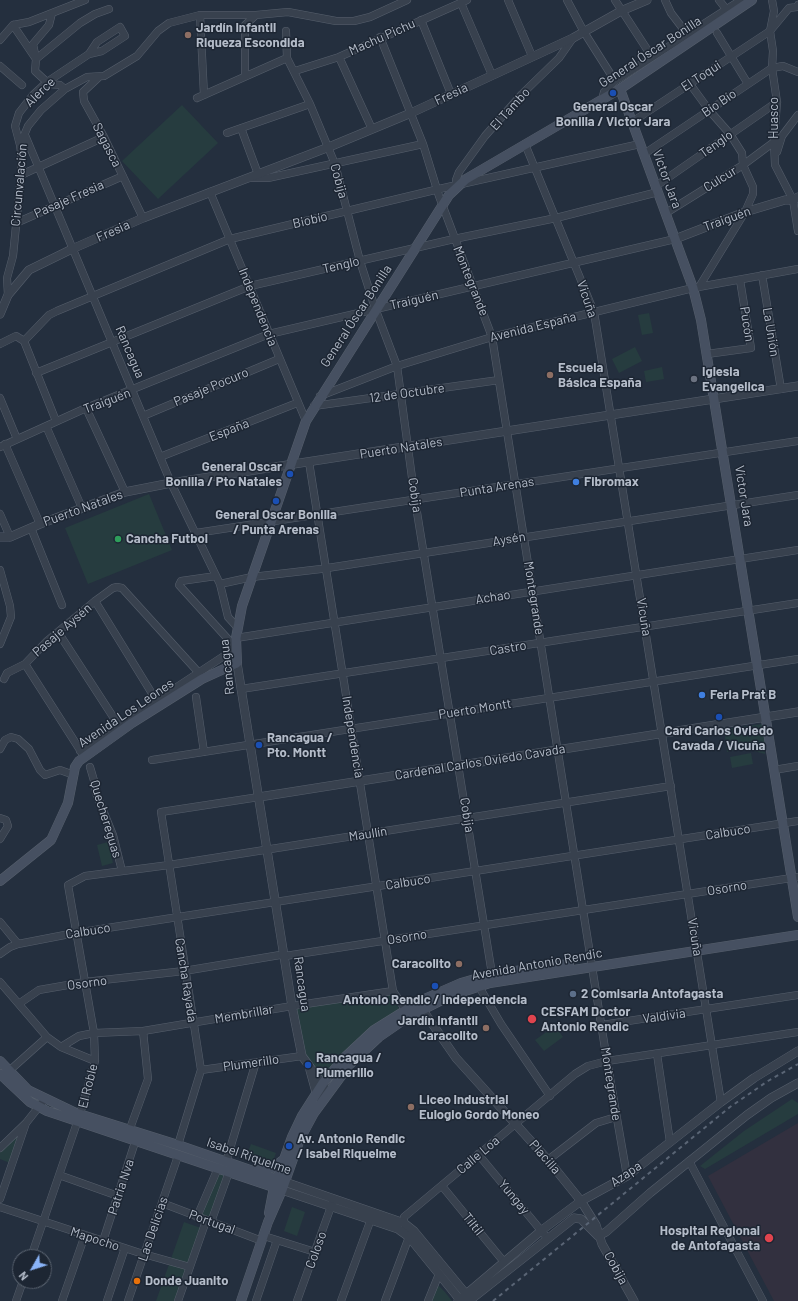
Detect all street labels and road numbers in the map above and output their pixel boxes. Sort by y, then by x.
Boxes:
street label: General Óscar Bonilla [596,13,704,91]
street label: Machu Pichu [346,15,418,59]
street label: El Toqui [678,57,724,95]
street label: Alerce [22,74,58,110]
street label: Fresia [432,80,470,108]
street label: El Tambo [487,84,533,134]
street label: Bío Bío [699,86,739,120]
street label: Huasco [766,97,782,139]
street label: Sagasca [89,120,125,170]
street label: Tenglo [696,127,736,161]
street label: Circunvalación [8,143,30,227]
street label: Víctor Jara [649,147,685,211]
street label: Cobija [327,162,351,200]
street label: Culcur [700,163,740,195]
street label: Pasaje Fresia [32,177,106,221]
street label: Traiguén [701,203,753,235]
street label: Biobío [291,208,329,232]
street label: Fresia [94,217,132,245]
street label: Montegrande [450,244,492,318]
street label: Tenglo [321,253,361,277]
street label: General Óscar Bonilla [317,262,395,370]
street label: Independencia [235,266,281,348]
street label: Vicuña [573,278,601,320]
street label: Traiguén [388,287,440,313]
street label: Pucón [737,305,757,343]
street label: La Unión [759,306,783,358]
street label: Avenida España [488,309,578,345]
street label: Rancagua [112,323,148,381]
street label: Pasaje Pocuro [171,364,251,410]
street label: 12 de Octubre [368,380,446,406]
street label: Traiguén [81,385,133,417]
street label: España [207,415,251,445]
street label: Puerto Natales [359,434,443,462]
street label: Víctor Jara [731,464,757,528]
street label: Punta Arenas [459,473,535,501]
street label: Cobija [405,476,425,514]
street label: Puerto Natales [41,486,125,530]
street label: Aysén [491,529,527,549]
street label: Montegrande [521,560,547,636]
street label: Achao [474,587,512,607]
street label: Vicuña [633,597,655,637]
street label: Pasaje Aysén [29,600,95,660]
street label: Castro [488,637,528,659]
street label: Rancagua [216,639,238,695]
street label: Avenida Los Leones [75,675,177,751]
street label: Independencia [339,695,367,779]
street label: Puerto Montt [437,696,513,722]
street label: Cardenal Carlos Oviedo Cavada [394,741,566,783]
street label: Quechereguas [87,778,125,860]
street label: Cobija [457,796,477,834]
street label: Calbuco [704,821,752,843]
street label: Maullín [348,823,388,845]
street label: Calbuco [384,871,432,893]
street label: Osorno [706,877,748,899]
street label: Vicuña [684,917,706,957]
street label: Calbuco [64,920,112,942]
street label: Osorno [386,926,428,948]
street label: Cancha Rayada [172,937,200,1023]
street label: Avenida Antonio Rendic [470,945,604,983]
street label: Rancagua [290,955,314,1013]
street label: Osorno [66,972,108,994]
street label: Membrillar [213,1001,275,1027]
street label: Valdivia [642,1005,686,1027]
street label: Montegrande [598,1046,624,1122]
street label: Plumerillo [222,1051,280,1075]
street label: El Roble [75,1062,101,1110]
street label: Calle Loa [453,1133,503,1177]
street label: Isabel Riquelme [205,1134,293,1178]
street label: Placilla [526,1137,564,1177]
street label: Patria Nva [105,1157,137,1217]
street label: Azapa [607,1158,645,1190]
street label: Yungay [495,1176,533,1218]
street label: Las Delicias [135,1195,171,1263]
street label: Portugal [187,1207,237,1237]
street label: Tiltil [459,1210,487,1238]
street label: Mapocho [68,1224,122,1254]
street label: Coloso [302,1229,330,1271]
street label: Cobija [601,1249,631,1287]

